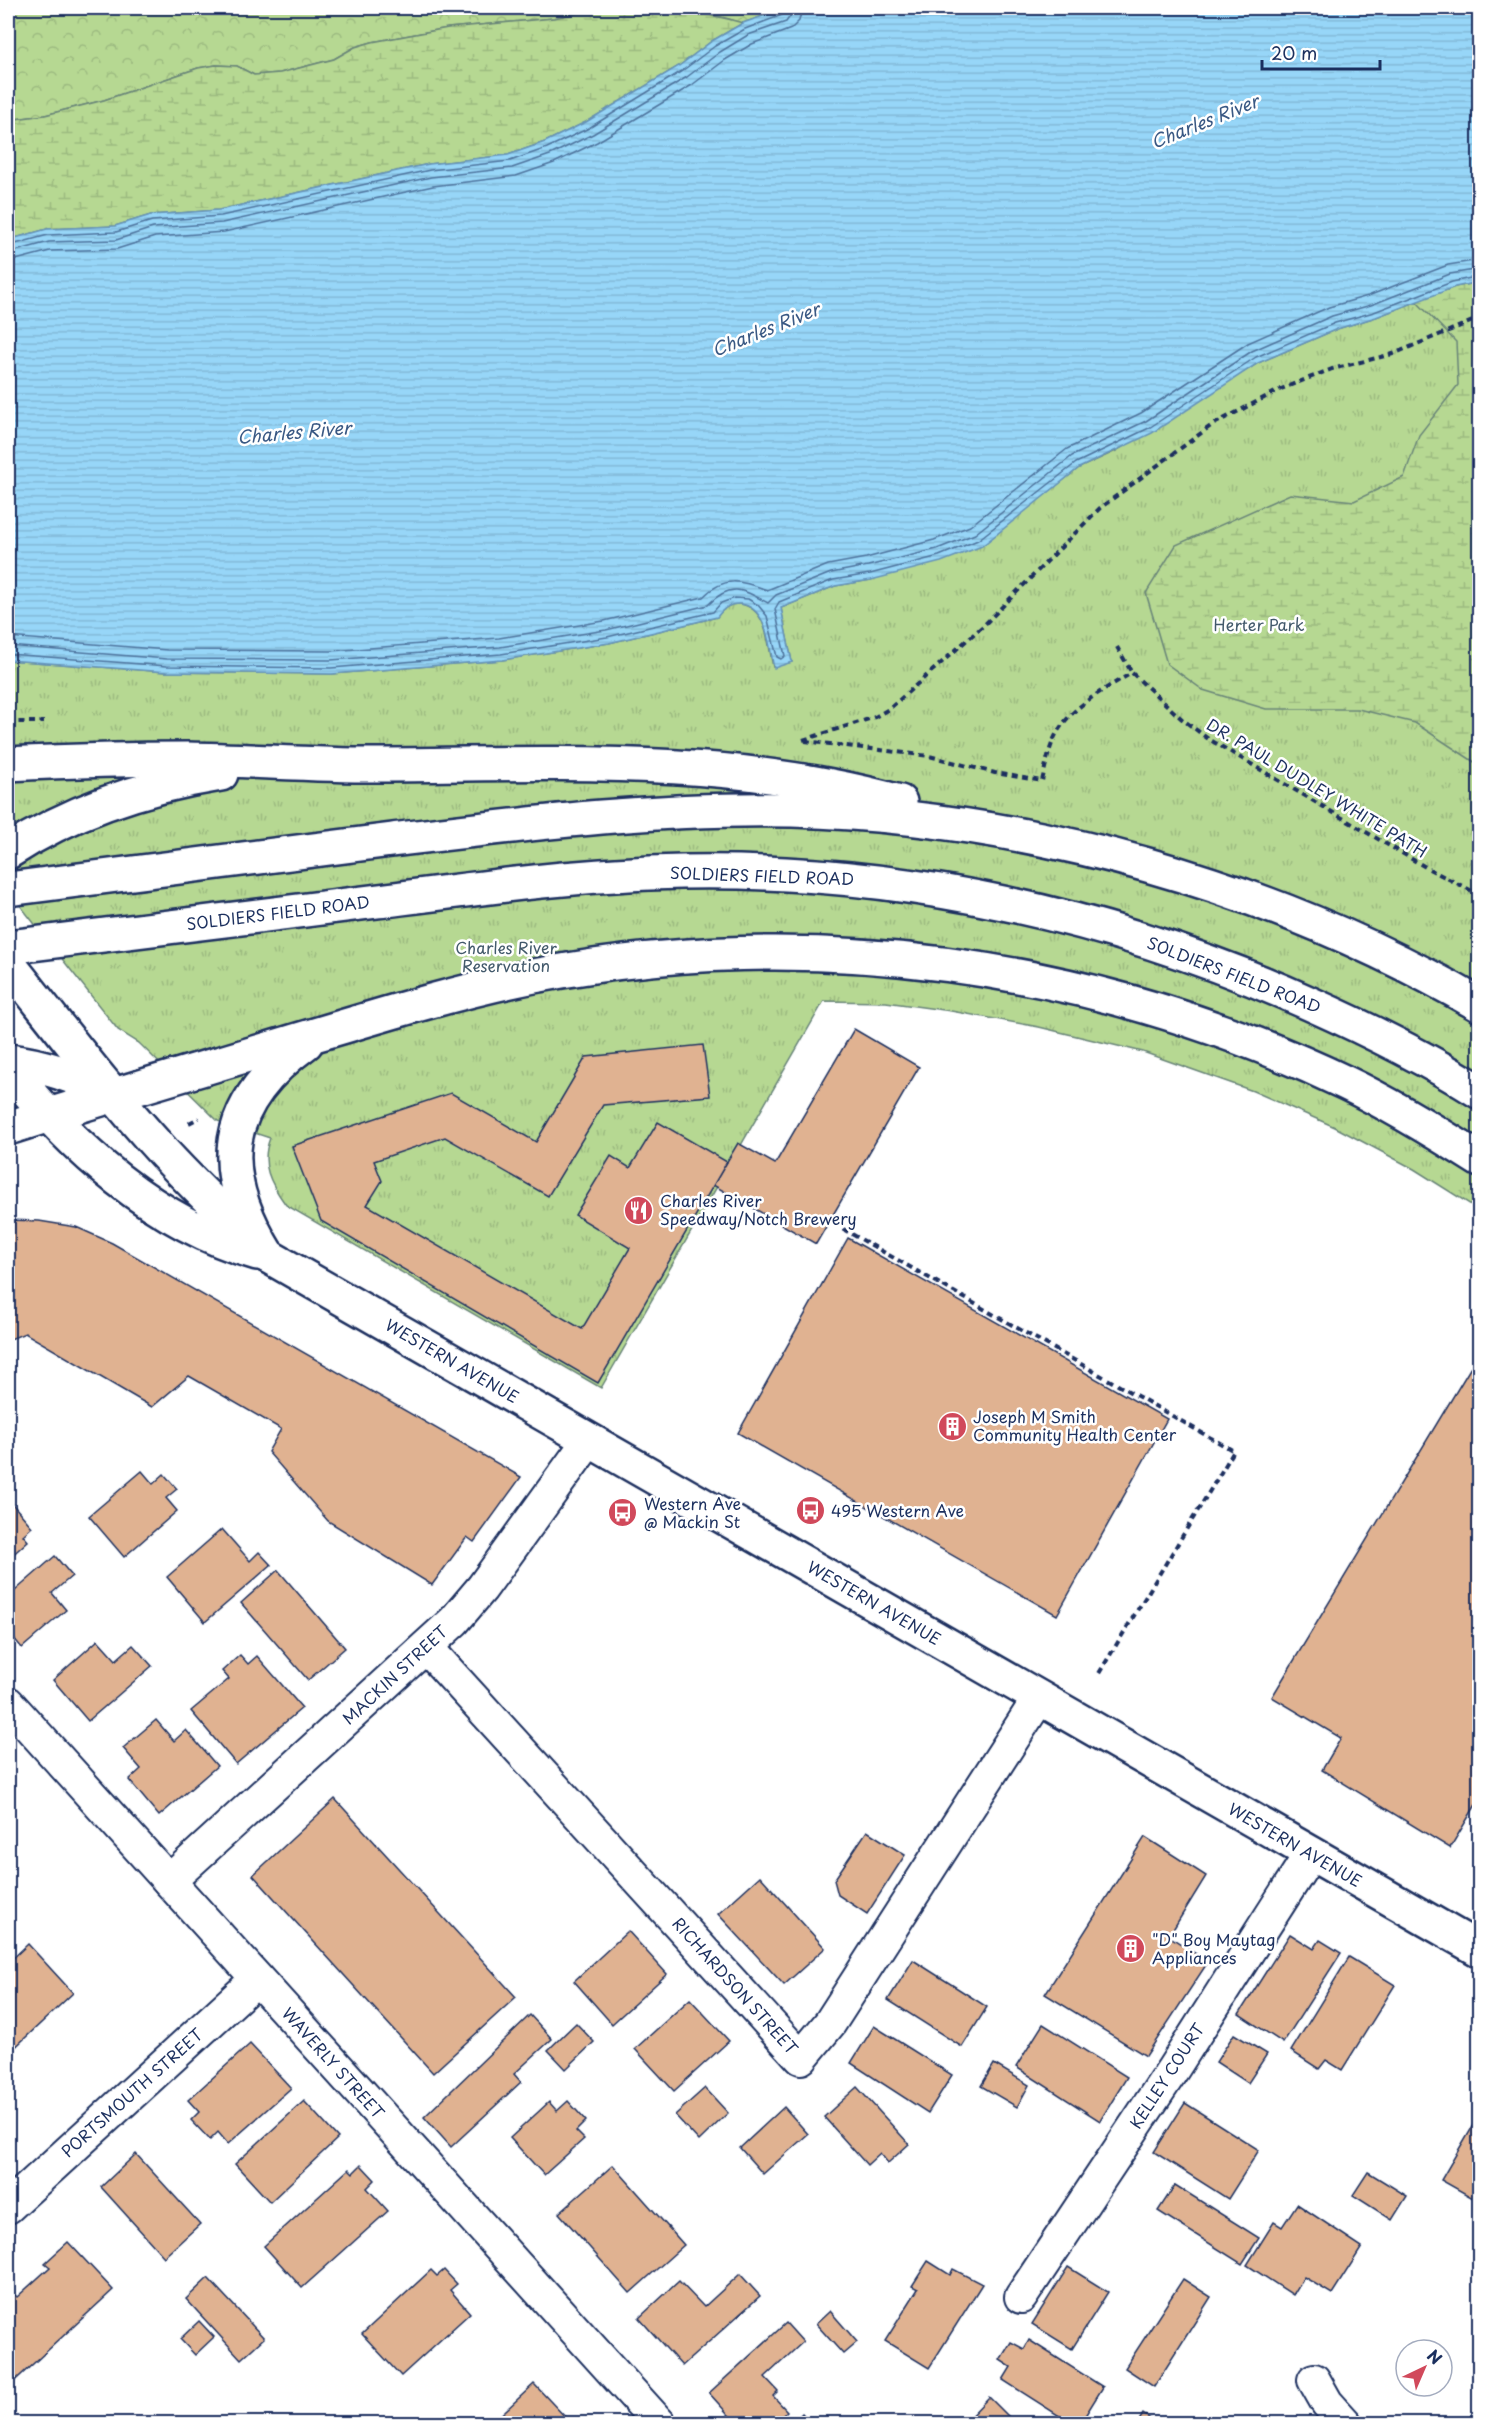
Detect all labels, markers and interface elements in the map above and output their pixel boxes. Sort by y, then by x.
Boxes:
scale bar [1262,33,1380,71]
text: 20 m [1271,39,1317,66]
water label: Charles River [1146,86,1265,155]
water label: Charles River [707,294,826,363]
water label: Charles River [236,413,355,450]
park label: Herter Park [1214,612,1305,636]
street label: DR. PAUL DUDLEY WHITE PATH [1203,712,1432,863]
street label: SOLDIERS FIELD ROAD [670,860,855,890]
street label: SOLDIERS FIELD ROAD [185,889,371,935]
street label: SOLDIERS FIELD ROAD [1144,930,1325,1018]
park label: Charles River Reservation [455,935,557,977]
place label: Charles River Speedway/Notch Brewery [660,1188,857,1230]
restaurant icon: Charles River Speedway/Notch Brewery [623,1194,655,1226]
street label: WESTERN AVENUE [381,1312,524,1408]
place label: Joseph M Smith Community Health Center [973,1404,1177,1446]
building icon: Joseph M Smith Community Health Center [936,1410,968,1442]
place label: Western Ave @ Mackin St [644,1491,741,1533]
bus stop icon: 495 Western Ave [794,1495,826,1527]
bus stop icon: Western Ave @ Mackin St [607,1497,639,1529]
place label: 495 Western Ave [831,1498,964,1522]
street label: WESTERN AVENUE [803,1554,946,1650]
street label: MACKIN STREET [336,1619,452,1729]
street label: WESTERN AVENUE [1224,1796,1367,1892]
street label: RICHARDSON STREET [667,1911,804,2059]
place label: "D" Boy Maytag Appliances [1152,1927,1275,1969]
building icon: "D" Boy Maytag Appliances [1115,1933,1147,1965]
street label: WAVERLY STREET [277,2001,391,2124]
street label: KELLEY COURT [1123,2018,1209,2133]
street label: PORTSMOUTH STREET [55,2022,208,2163]
north arrow [1394,2338,1454,2398]
text: N [1422,2343,1448,2370]

